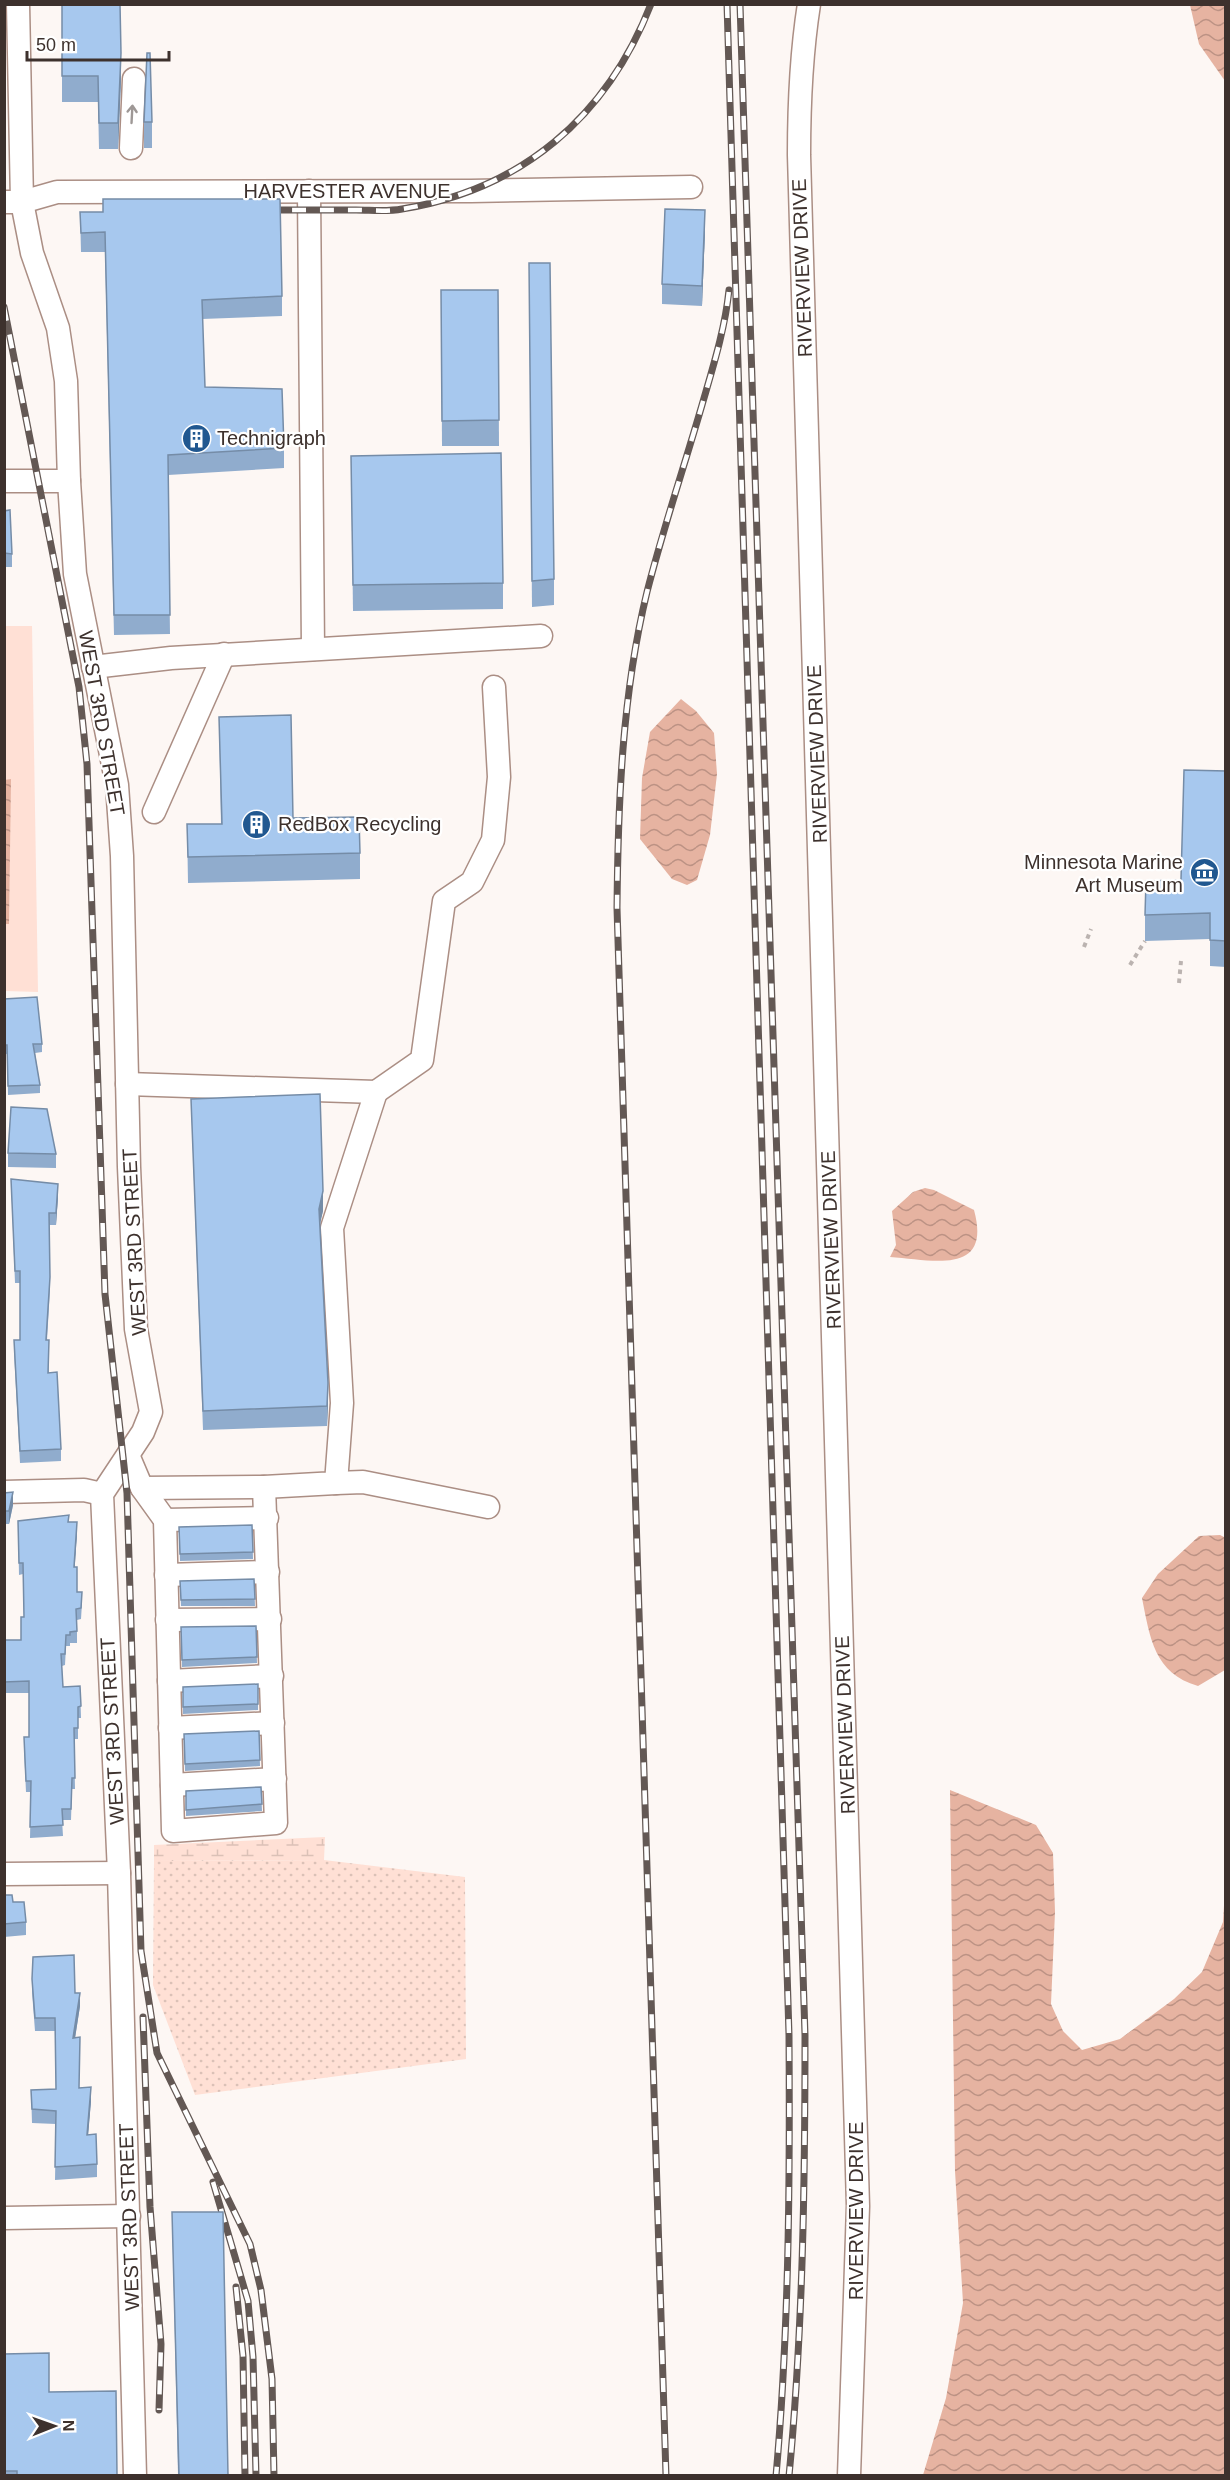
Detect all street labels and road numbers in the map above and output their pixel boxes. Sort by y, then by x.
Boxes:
street label: RIVERVIEW DRIVE [788,178,816,358]
street label: HARVESTER AVENUE [243,180,451,202]
street label: WEST 3RD STREET [75,629,129,817]
street label: RIVERVIEW DRIVE [803,664,831,844]
street label: WEST 3RD STREET [118,1148,150,1336]
street label: RIVERVIEW DRIVE [817,1150,845,1330]
street label: RIVERVIEW DRIVE [831,1635,859,1815]
street label: WEST 3RD STREET [96,1637,128,1825]
street label: RIVERVIEW DRIVE [845,2122,867,2300]
street label: WEST 3RD STREET [115,2123,143,2311]

